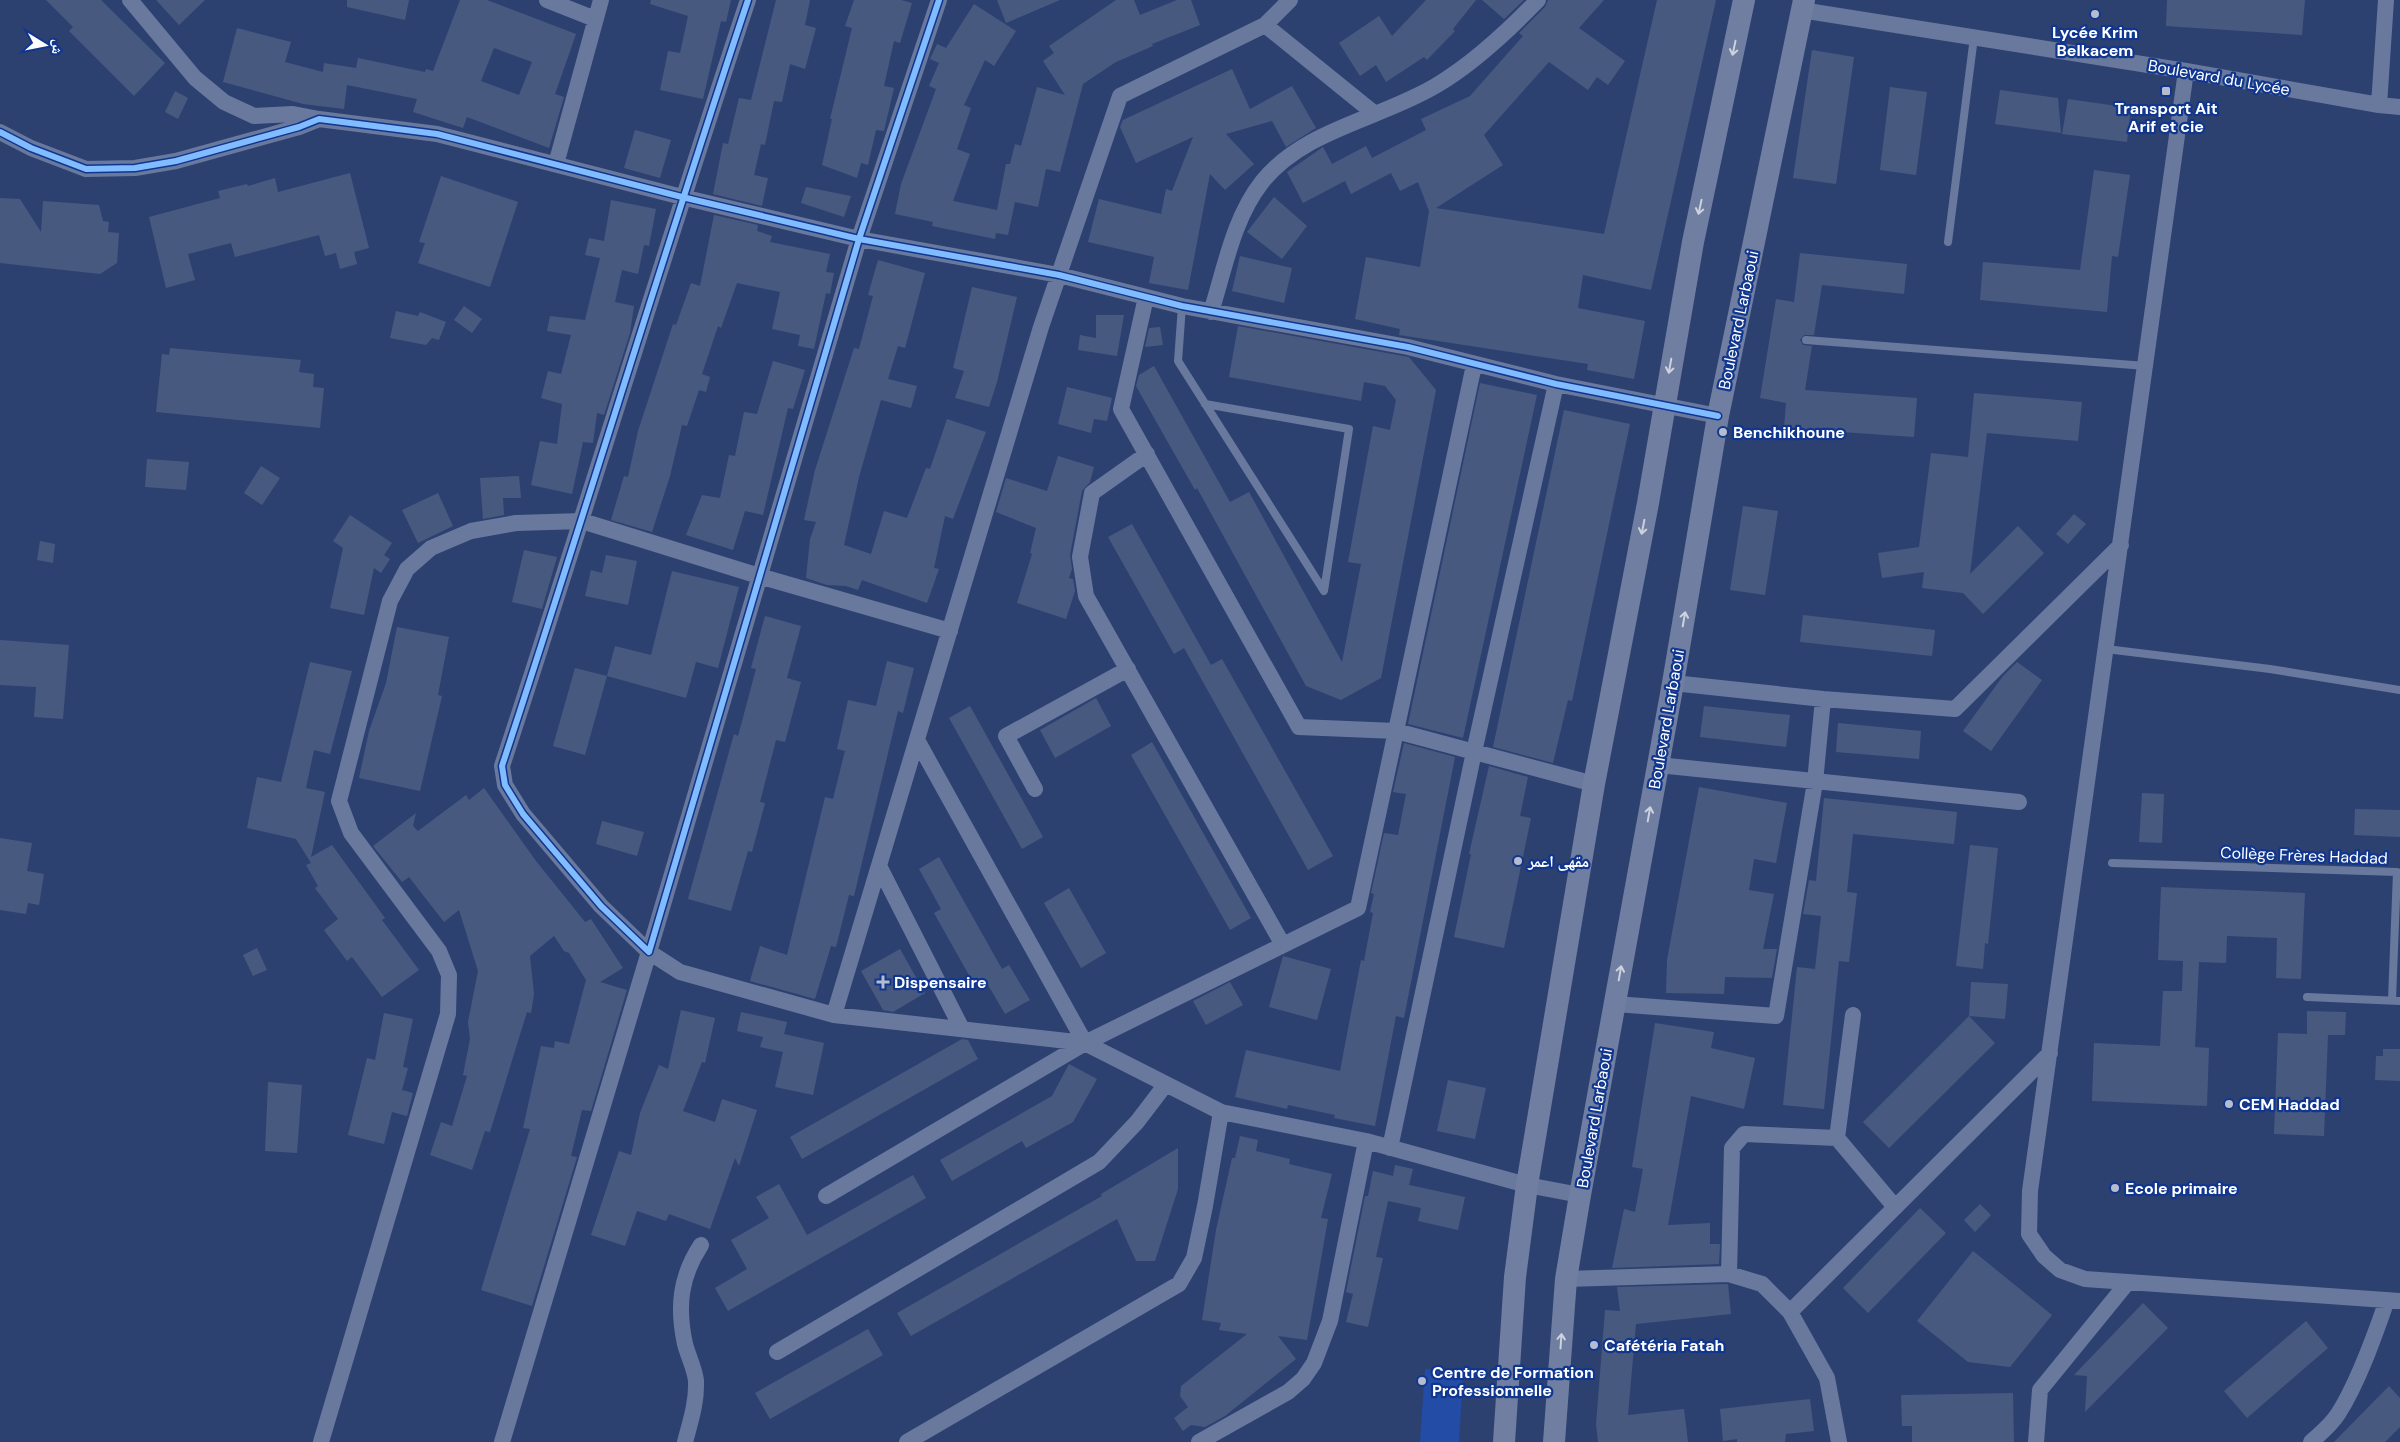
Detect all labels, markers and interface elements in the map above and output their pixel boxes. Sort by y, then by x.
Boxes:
marker: Lycée Krim Belkacem [2089,8,2101,20]
north arrow [20,20,70,70]
place label: Lycée Krim Belkacem [2052,22,2138,61]
text: ش [48,38,68,56]
one-way arrow [1729,39,1738,55]
street label: Boulevard du Lycée [2146,55,2291,100]
marker: Transport Ait Arif et cie [2160,85,2172,97]
place label: Transport Ait Arif et cie [2114,98,2218,137]
one-way arrow [1695,198,1705,214]
street label: Boulevard Larbaoui [1714,249,1763,392]
one-way arrow [1665,358,1675,374]
place label: Benchikhoune [1733,422,1845,443]
marker: Benchikhoune [1717,426,1729,438]
one-way arrow [1638,518,1648,534]
one-way arrow [1679,611,1689,627]
street label: Boulevard Larbaoui [1644,648,1689,791]
one-way arrow [1645,806,1654,822]
street label: Collège Frères Haddad [2220,842,2388,869]
place label: مقهى اعمر [1527,851,1589,872]
marker: مقهى اعمر [1512,855,1524,867]
one-way arrow [1616,966,1626,982]
place label: Dispensaire [894,972,987,993]
marker: Dispensaire [876,975,890,989]
street label: Boulevard Larbaoui [1572,1047,1617,1190]
place label: CEM Haddad [2239,1094,2340,1115]
marker: CEM Haddad [2223,1098,2235,1110]
place label: Ecole primaire [2125,1178,2238,1199]
marker: Ecole primaire [2109,1182,2121,1194]
one-way arrow [1557,1333,1566,1349]
place label: Cafétéria Fatah [1604,1335,1724,1356]
marker: Cafétéria Fatah [1588,1339,1600,1351]
place label: Centre de Formation Professionnelle [1432,1362,1594,1401]
marker: Centre de Formation Professionnelle [1416,1375,1428,1387]

